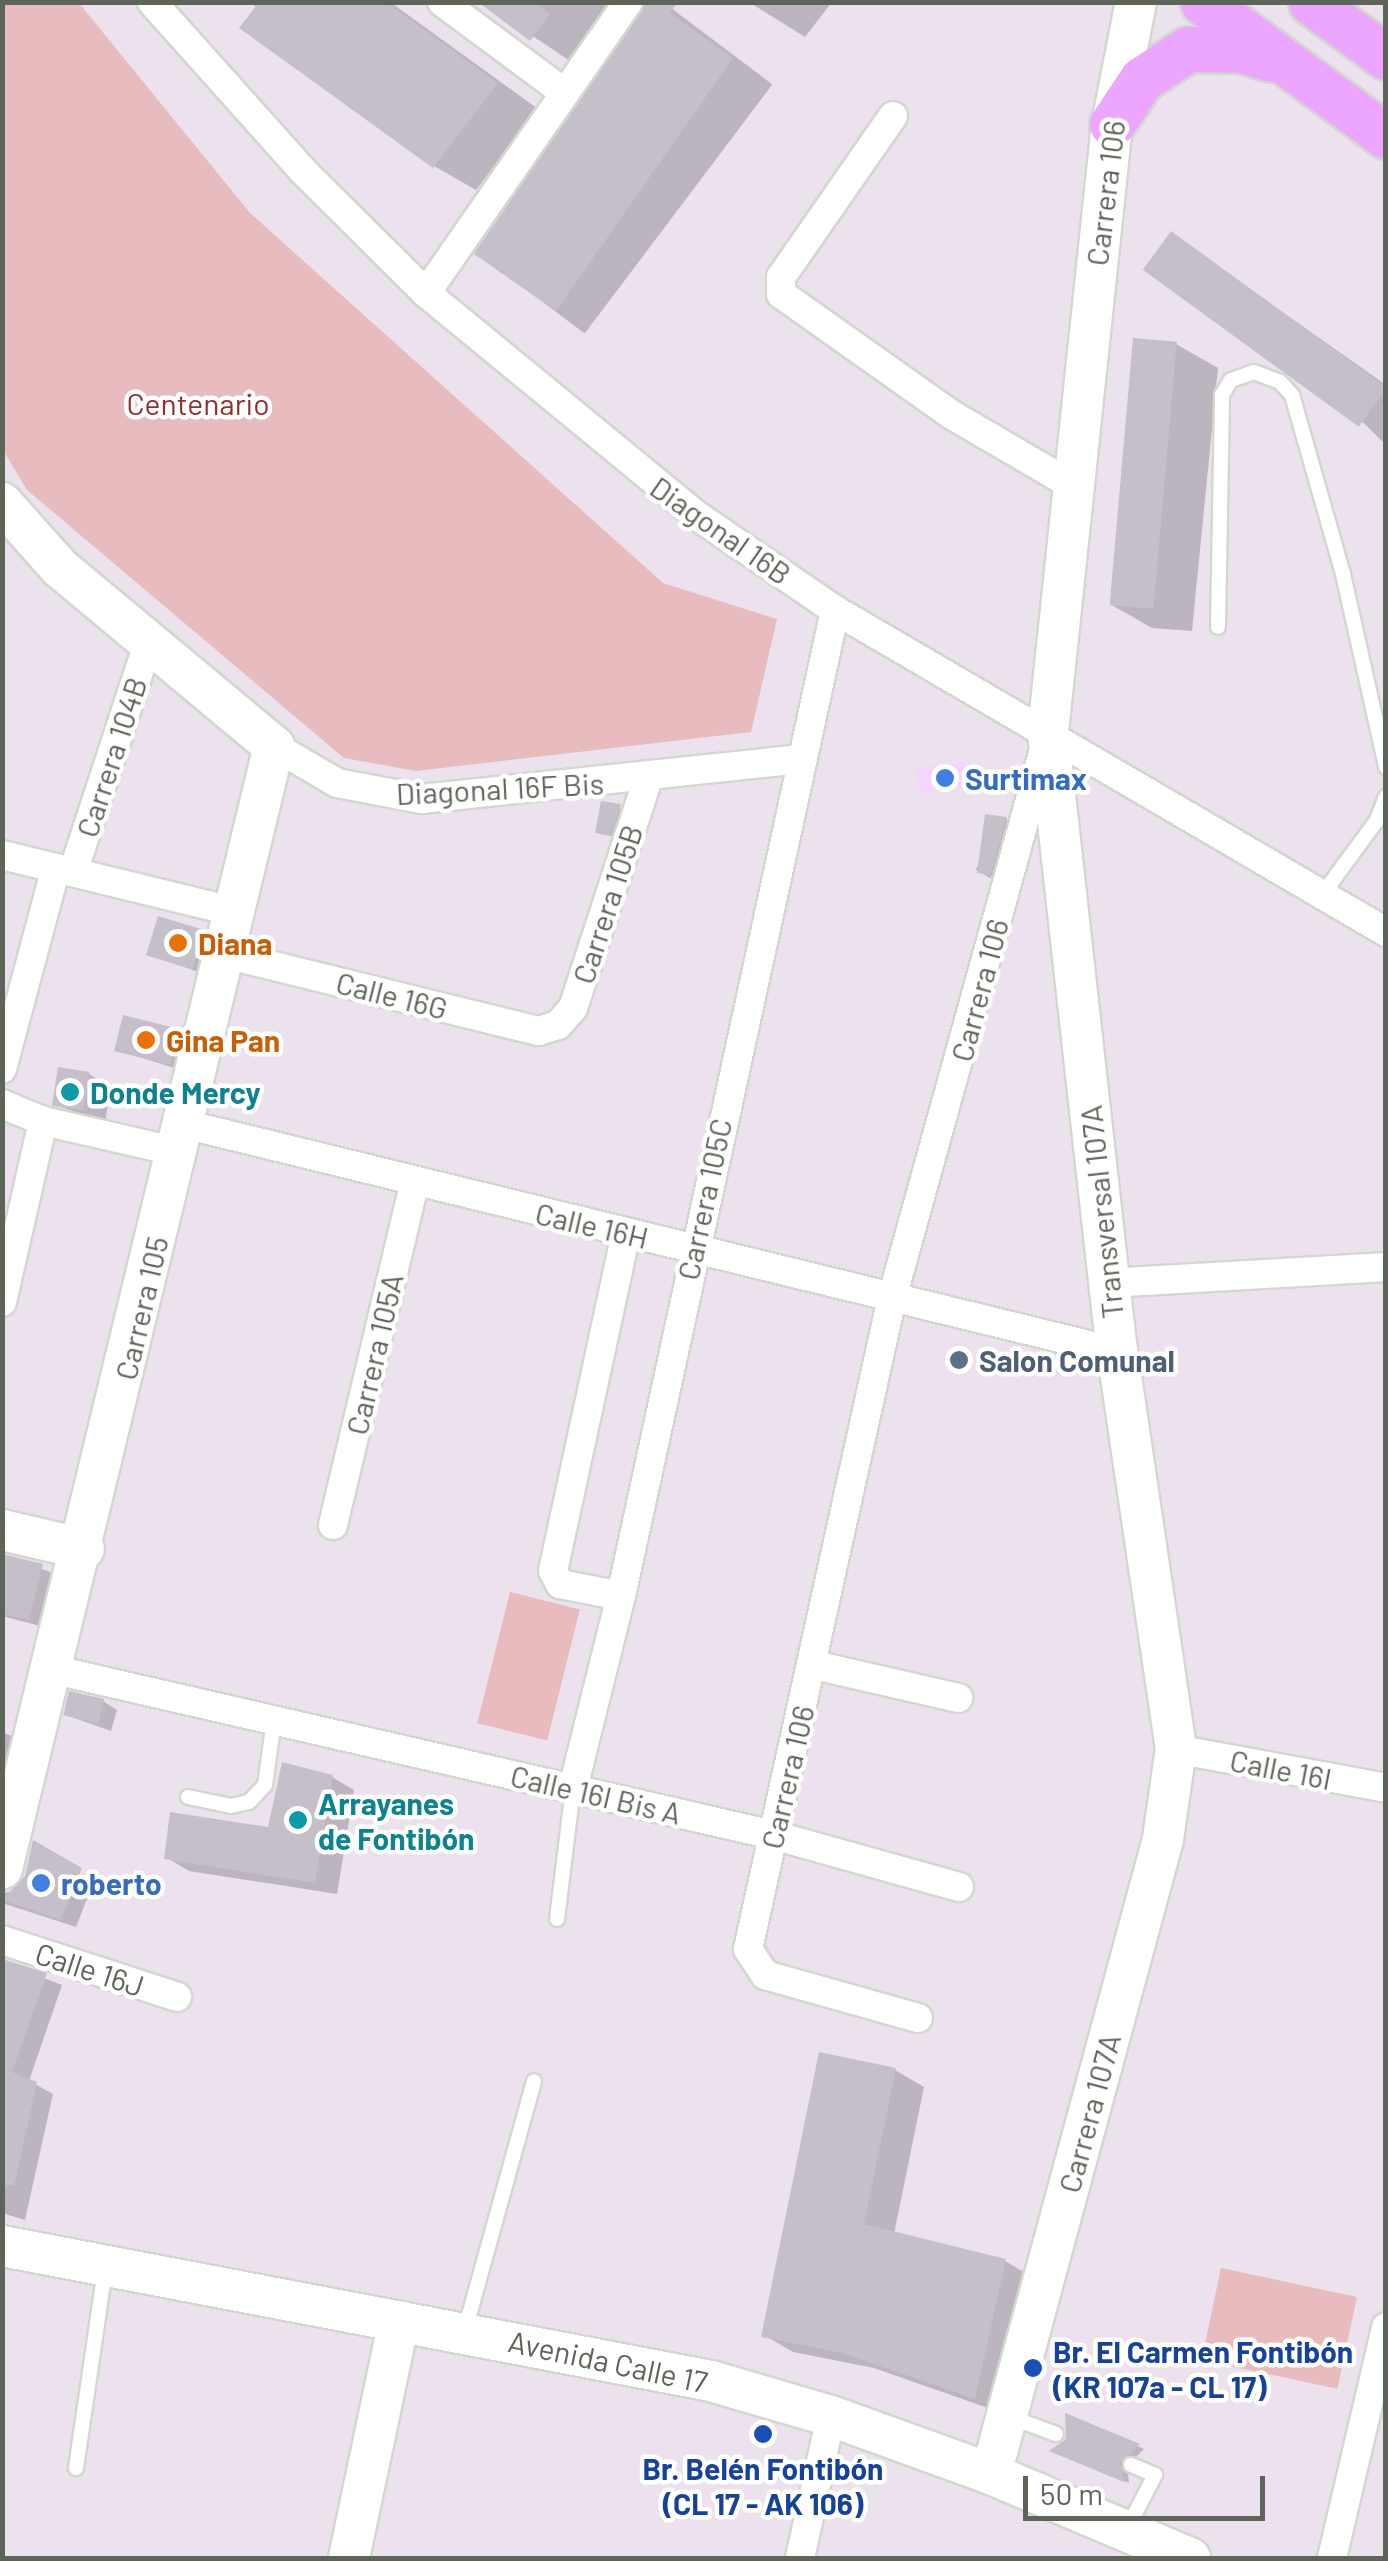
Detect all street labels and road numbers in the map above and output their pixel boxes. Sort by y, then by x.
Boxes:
street label: Carrera 106 [1078,118,1132,268]
street label: Diagonal 16B [644,468,798,592]
street label: Carrera 104B [68,673,154,841]
street label: Diagonal 16F Bis [395,765,605,811]
street label: Carrera 105B [564,820,650,988]
street label: Carrera 106 [943,915,1015,1065]
street label: Calle 16G [333,964,451,1026]
street label: Transversal 107A [1072,1104,1130,1320]
street label: Carrera 105C [669,1115,739,1283]
street label: Calle 16H [532,1195,652,1255]
street label: Carrera 105 [107,1233,175,1383]
street label: Carrera 105A [338,1270,410,1438]
street label: Carrera 106 [753,1702,821,1852]
street label: Calle 16I [1227,1742,1335,1796]
street label: Calle 16I Bis A [507,1757,685,1831]
street label: Calle 16J [31,1935,149,2003]
street label: Carrera 107A [1051,2030,1127,2196]
street label: Avenida Calle 17 [505,2322,711,2400]

